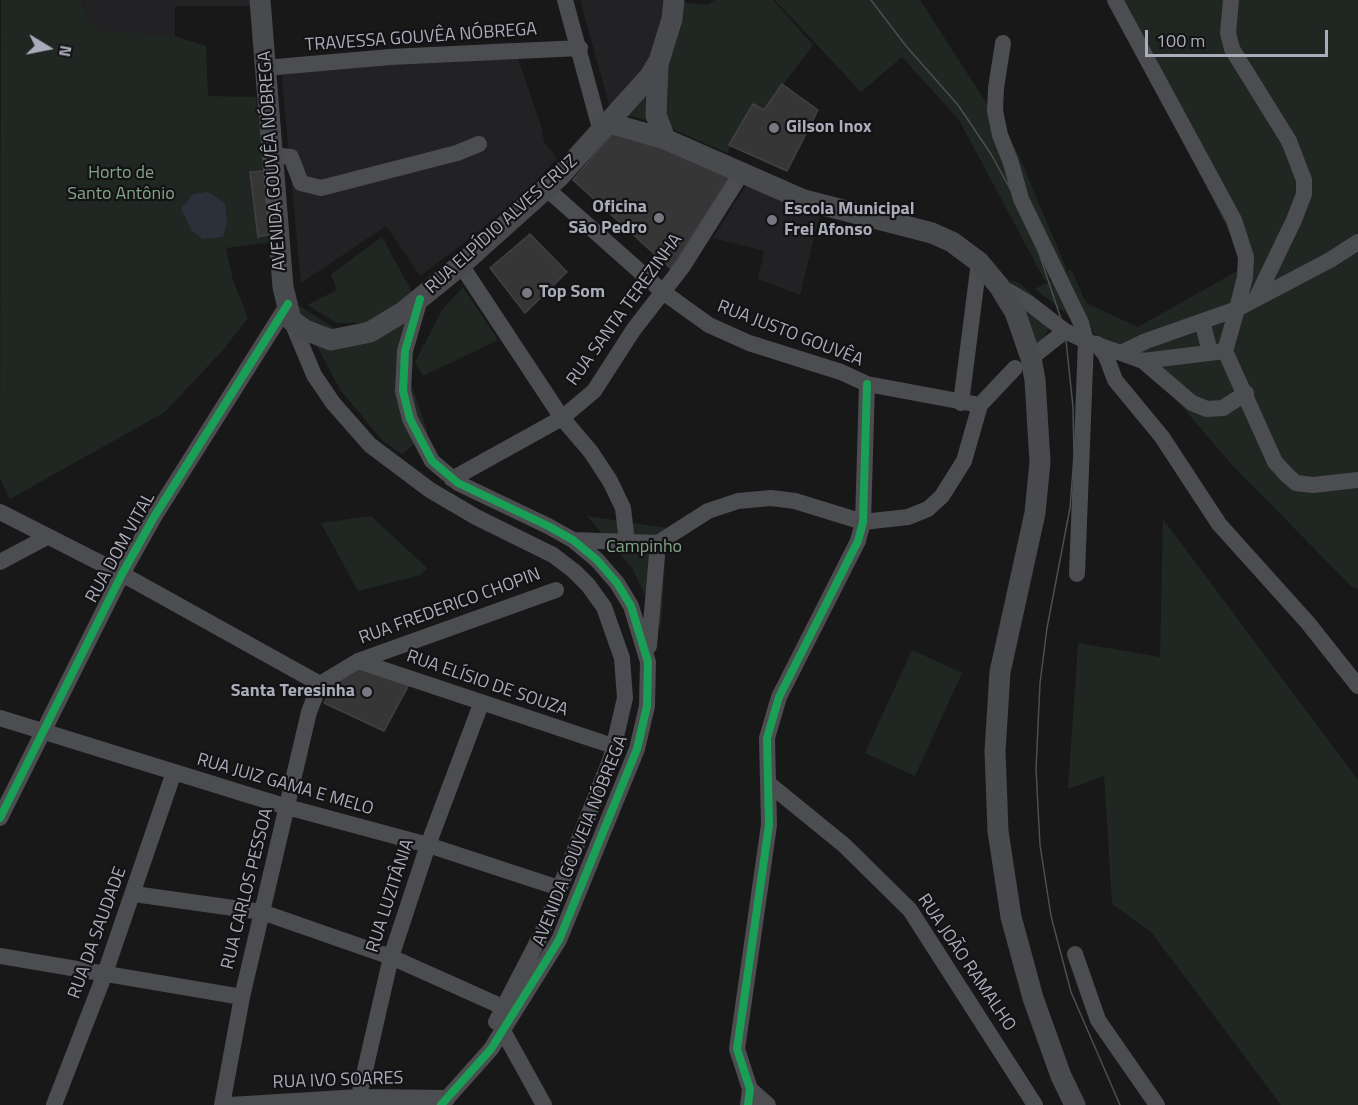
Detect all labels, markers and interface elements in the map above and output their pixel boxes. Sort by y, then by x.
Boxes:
north arrow [18,18,78,78]
scale bar [1148,18,1331,56]
street label: TRAVESSA GOUVÊA NÓBREGA [304,19,538,57]
text: 100 m [1156,27,1205,54]
text: N [53,44,79,59]
street label: AVENIDA GOUVÊA NÓBREGA [255,50,291,272]
place label: Gilson Inox [786,117,872,139]
marker: Gilson Inox [767,121,781,135]
street label: RUA ELPÍDIO ALVES CRUZ [421,151,583,299]
park label: Horto de Santo Antônio [67,163,175,206]
place label: Oficina São Pedro [569,197,647,240]
place label: Escola Municipal Frei Afonso [784,199,915,242]
marker: Oficina São Pedro [652,211,666,225]
marker: Escola Municipal Frei Afonso [765,213,779,227]
street label: RUA SANTA TEREZINHA [563,230,687,390]
place label: Top Som [539,282,605,304]
marker: Top Som [520,286,534,300]
street label: RUA JUSTO GOUVÊA [714,296,866,372]
street label: RUA DOM VITAL [82,489,160,607]
park label: Campinho [606,537,682,559]
street label: RUA FREDERICO CHOPIN [356,564,544,650]
street label: RUA ELÍSIO DE SOUZA [403,646,571,722]
place label: Santa Teresinha [231,681,355,703]
marker: Santa Teresinha [360,685,374,699]
street label: AVENIDA GOUVEIA NÓBREGA [529,733,633,949]
street label: RUA JUIZ GAMA E MELO [194,749,376,821]
street label: RUA CARLOS PESSOA [218,806,278,972]
street label: RUA LUZITÂNIA [363,837,419,955]
street label: RUA DA SAUDADE [64,864,132,1002]
street label: RUA JOÃO RAMALHO [912,890,1020,1036]
street label: RUA IVO SOARES [272,1068,404,1094]

